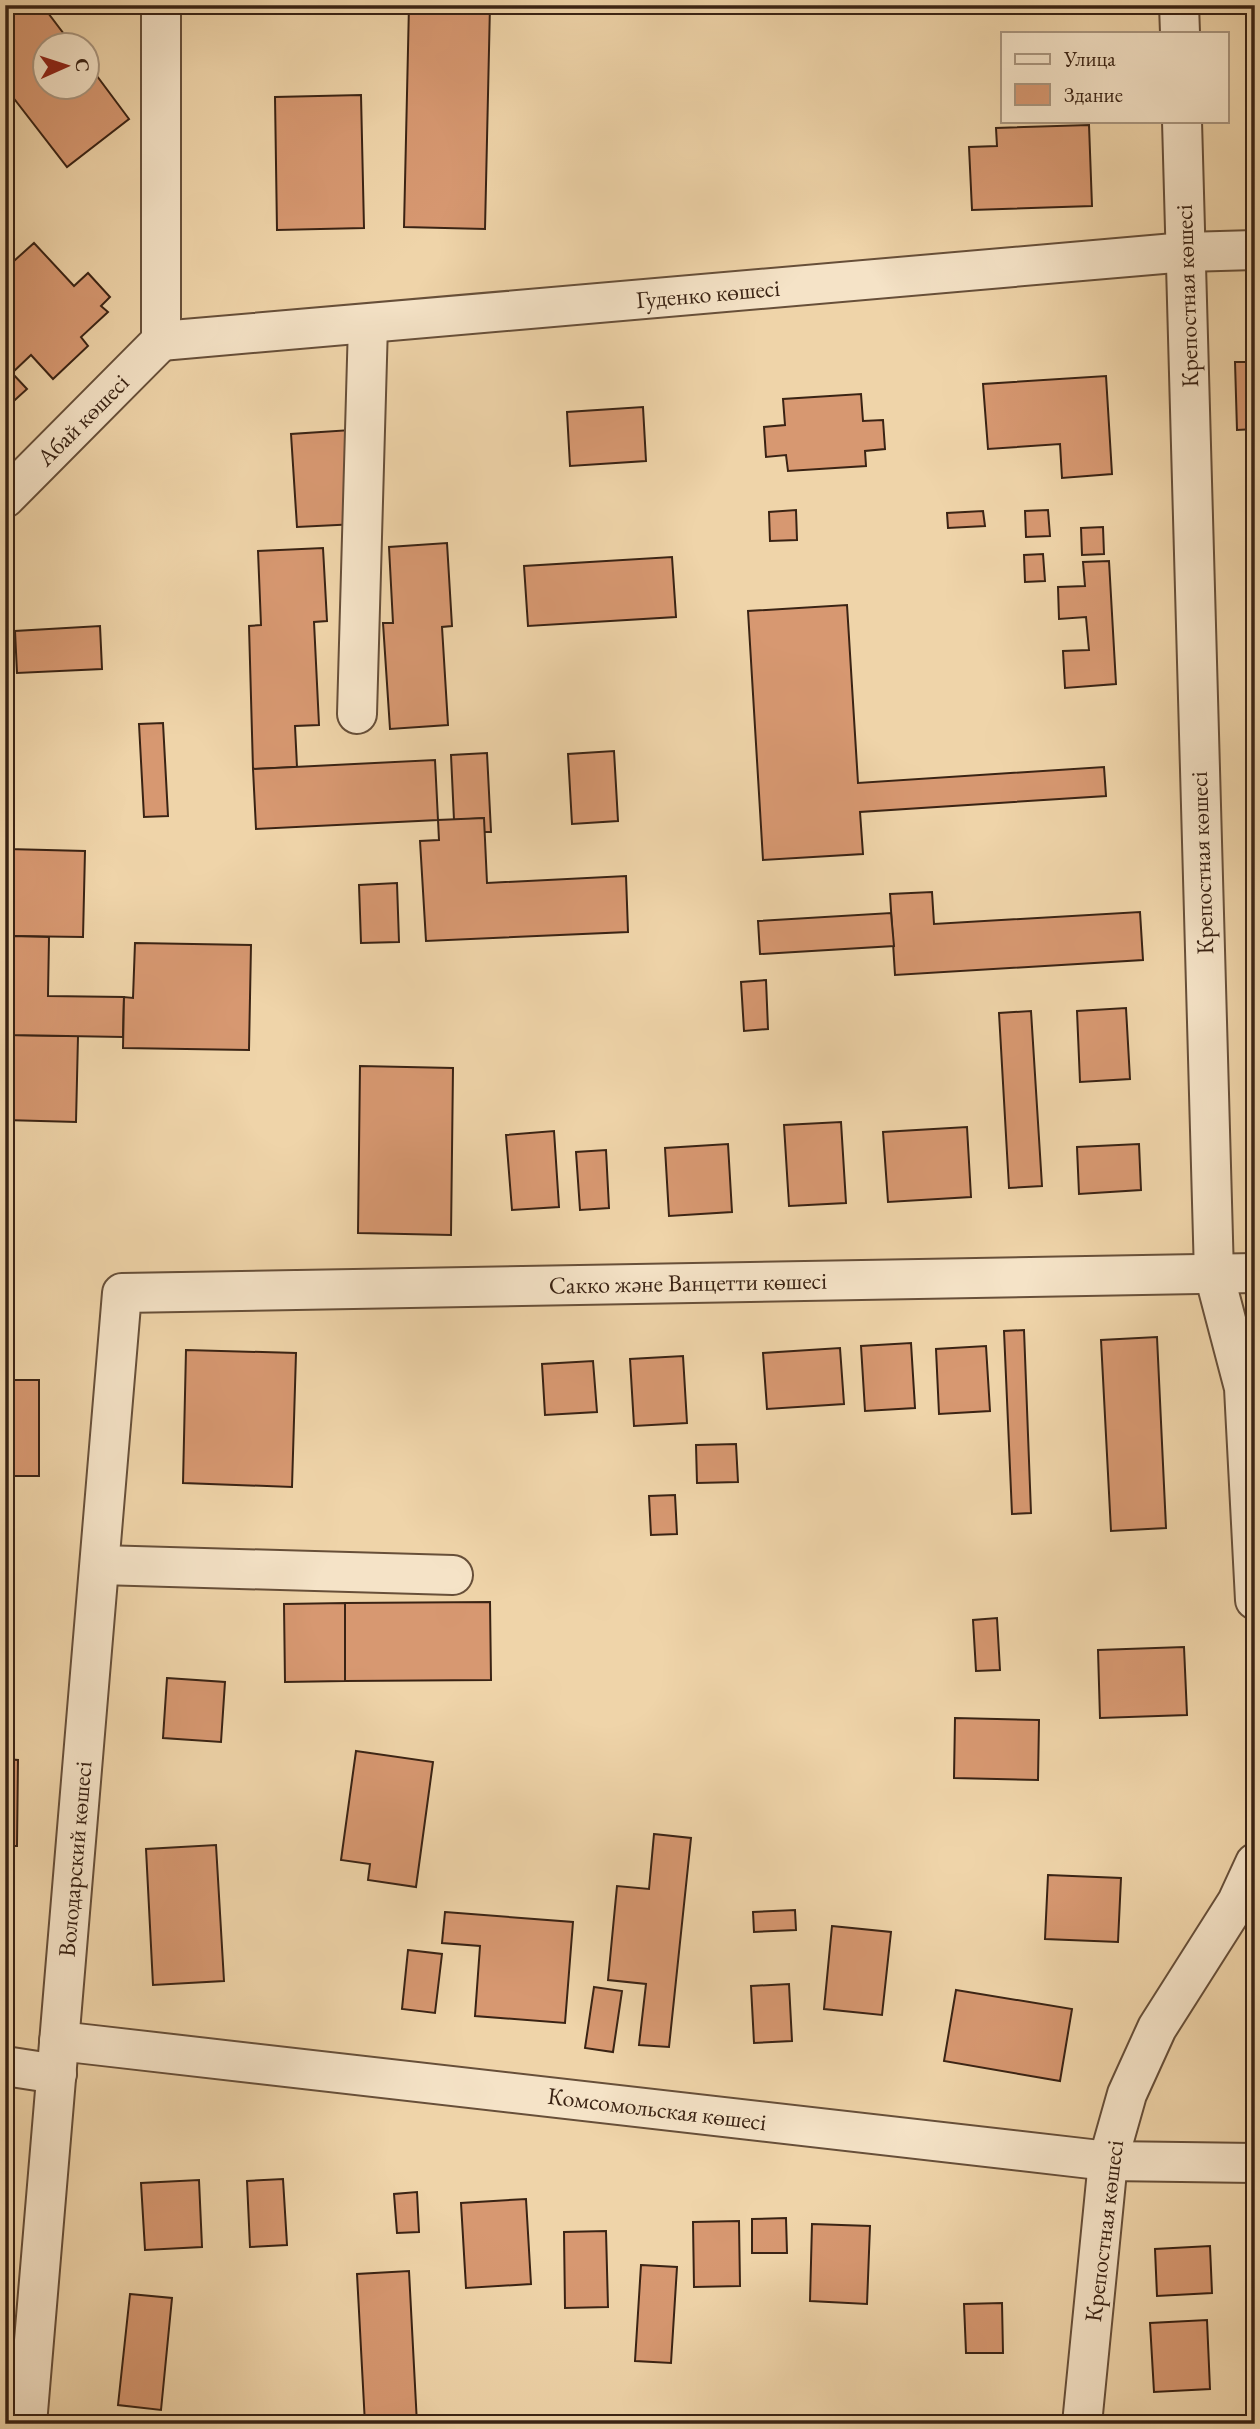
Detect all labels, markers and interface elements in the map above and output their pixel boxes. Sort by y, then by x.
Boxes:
north arrow [32,32,102,102]
legend [1001,32,1228,122]
text: Улица [1063,45,1116,72]
text: С [70,58,95,73]
text: Здание [1064,81,1123,108]
street label: Крепостная көшесі [1168,204,1205,388]
street label: Гуденко көшесі [635,272,781,315]
street label: Абай көшесі [29,367,135,473]
street label: Крепостная көшесі [1183,771,1220,955]
street label: Сакко және Ванцетти көшесі [549,1265,827,1300]
street label: Володарский көшесі [51,1760,99,1958]
street label: Комсомольская көшесі [546,2080,768,2137]
street label: Крепостная көшесі [1077,2138,1130,2324]

